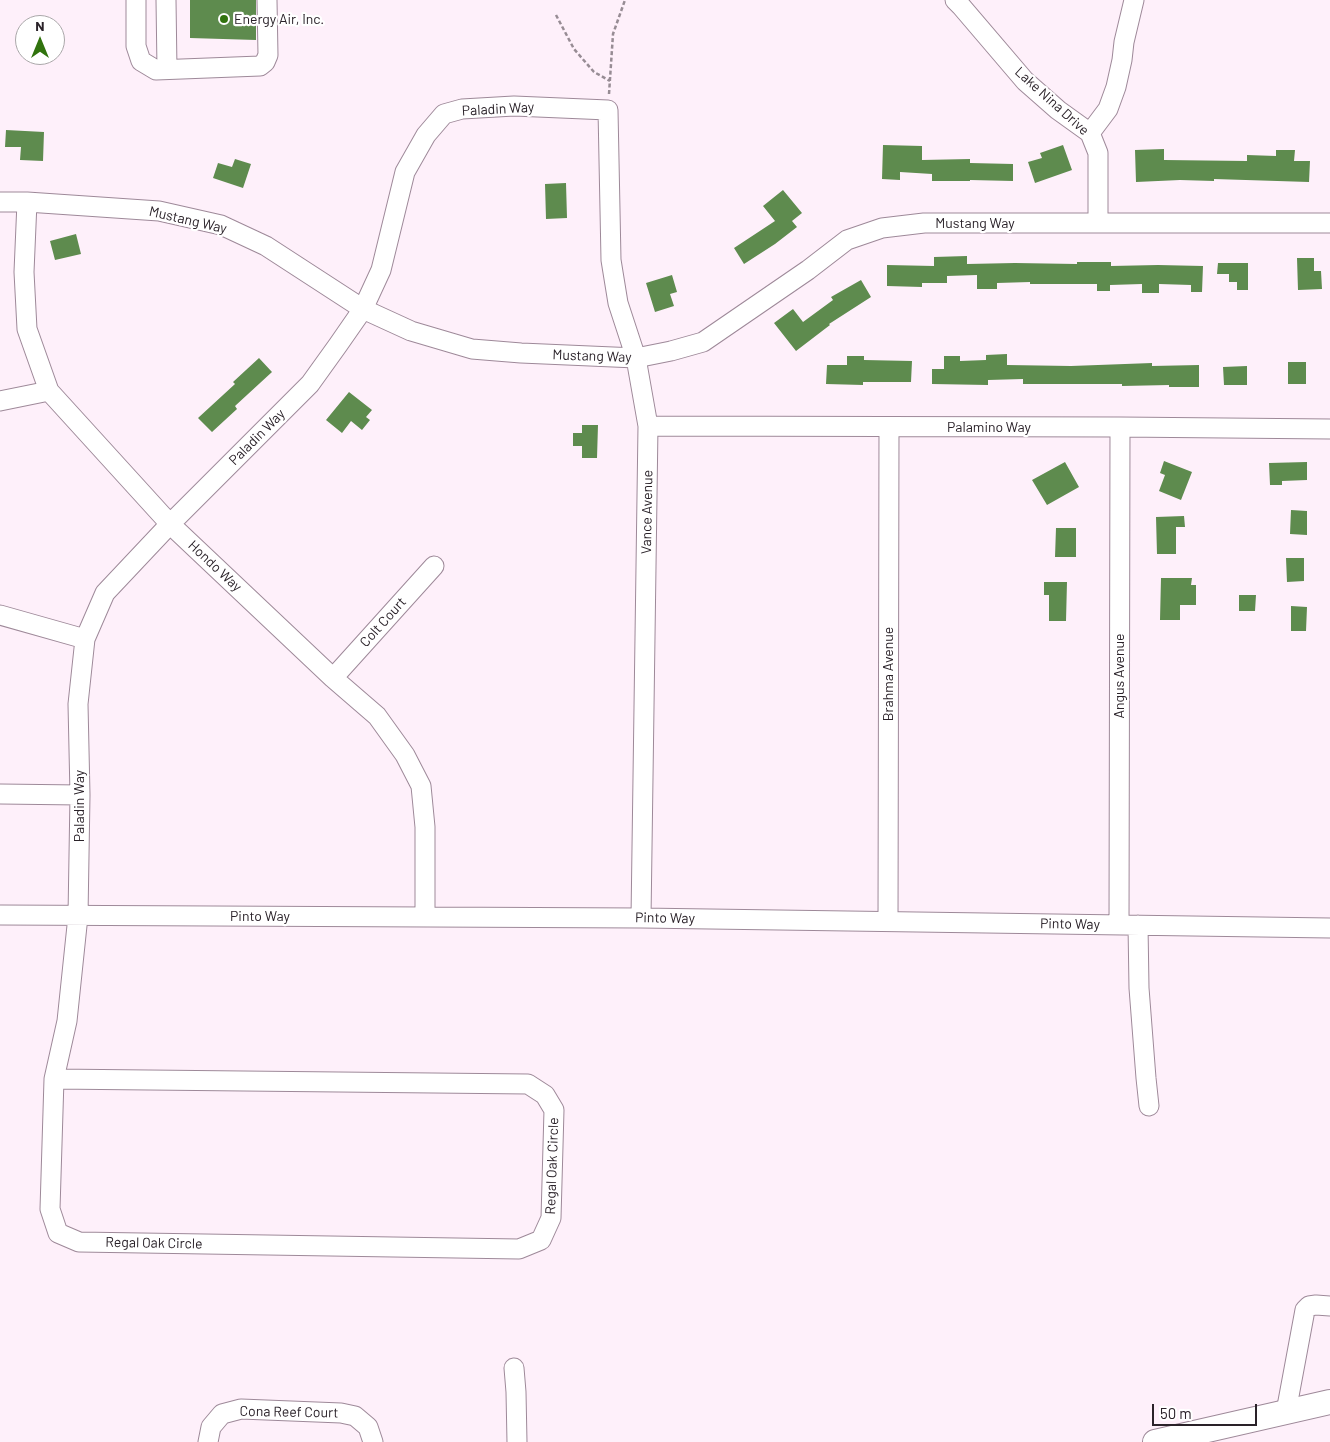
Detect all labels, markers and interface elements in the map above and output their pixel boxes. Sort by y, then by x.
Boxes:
place label: Energy Air, Inc. [234,11,324,27]
marker: Energy Air, Inc. [218,13,230,25]
north arrow [15,15,65,65]
text: N [35,17,45,34]
street label: Lake Nina Drive [1012,63,1092,139]
street label: Paladin Way [461,99,535,119]
street label: Mustang Way [147,203,229,237]
street label: Mustang Way [935,215,1015,231]
street label: Mustang Way [552,346,632,366]
street label: Paladin Way [225,405,289,469]
street label: Palamino Way [947,419,1031,435]
street label: Vance Avenue [638,470,656,554]
street label: Hondo Way [185,537,245,595]
street label: Colt Court [356,594,410,650]
street label: Brahma Avenue [880,627,896,721]
street label: Angus Avenue [1111,633,1127,719]
street label: Paladin Way [71,770,87,842]
street label: Pinto Way [230,908,290,924]
street label: Pinto Way [635,909,695,927]
street label: Pinto Way [1040,915,1100,933]
street label: Regal Oak Circle [542,1117,562,1215]
street label: Regal Oak Circle [105,1234,203,1252]
scale bar [1155,1394,1260,1426]
street label: Cona Reef Court [239,1403,339,1421]
text: 50 m [1160,1404,1192,1422]

